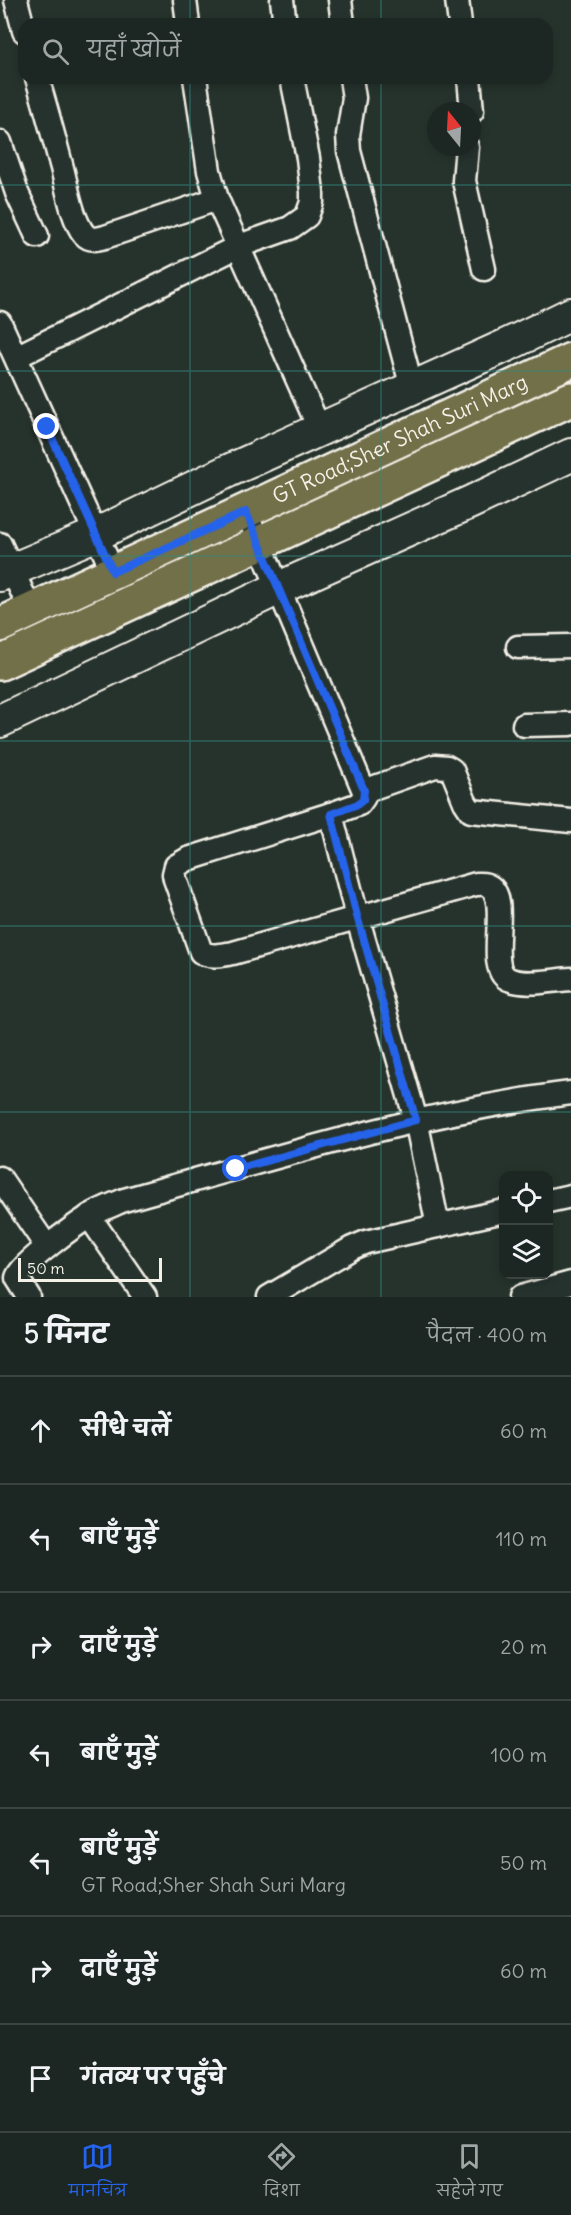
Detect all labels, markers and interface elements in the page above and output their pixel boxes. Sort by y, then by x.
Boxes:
search box [18,18,553,84]
icon: search [39,35,72,68]
text: यहाँ खोजें [87,35,181,63]
north arrow [427,102,481,156]
street label: GT Road;Sher Shah Suri Marg [268,368,532,510]
route end [33,413,59,439]
route start [222,1155,248,1181]
map controls [499,1171,553,1279]
button: locate [499,1171,553,1225]
button: layers [499,1225,553,1279]
scale bar [18,1255,162,1282]
text: 50 m [27,1258,65,1278]
text: 5 मिनट [24,1317,108,1350]
text: पैदल · 400 m [427,1322,547,1347]
icon: ahead [24,1414,57,1447]
text: सीधे चलें [81,1414,171,1442]
text: 60 m [500,1418,547,1443]
icon: left [24,1522,57,1555]
text: बाएँ मुड़ें [81,1522,158,1550]
text: 110 m [496,1526,547,1551]
icon: right [24,1630,57,1663]
text: दाएँ मुड़ें [81,1630,157,1658]
text: 20 m [501,1634,547,1659]
icon: left [24,1738,57,1771]
text: बाएँ मुड़ें [81,1738,158,1766]
text: 100 m [490,1742,547,1767]
text: बाएँ मुड़ें [81,1833,158,1861]
icon: left [24,1846,57,1879]
text: 50 m [500,1850,547,1875]
text: GT Road;Sher Shah Suri Marg [81,1872,346,1897]
icon: right [24,1954,57,1987]
text: दाएँ मुड़ें [81,1954,157,1982]
text: 60 m [500,1958,547,1983]
icon: arrive [24,2062,57,2095]
text: गंतव्य पर पहुँचे [81,2062,225,2090]
tab: मानचित्र [68,2140,127,2208]
tab: दिशा [264,2140,300,2208]
tab: सहेजे गए [437,2140,503,2208]

